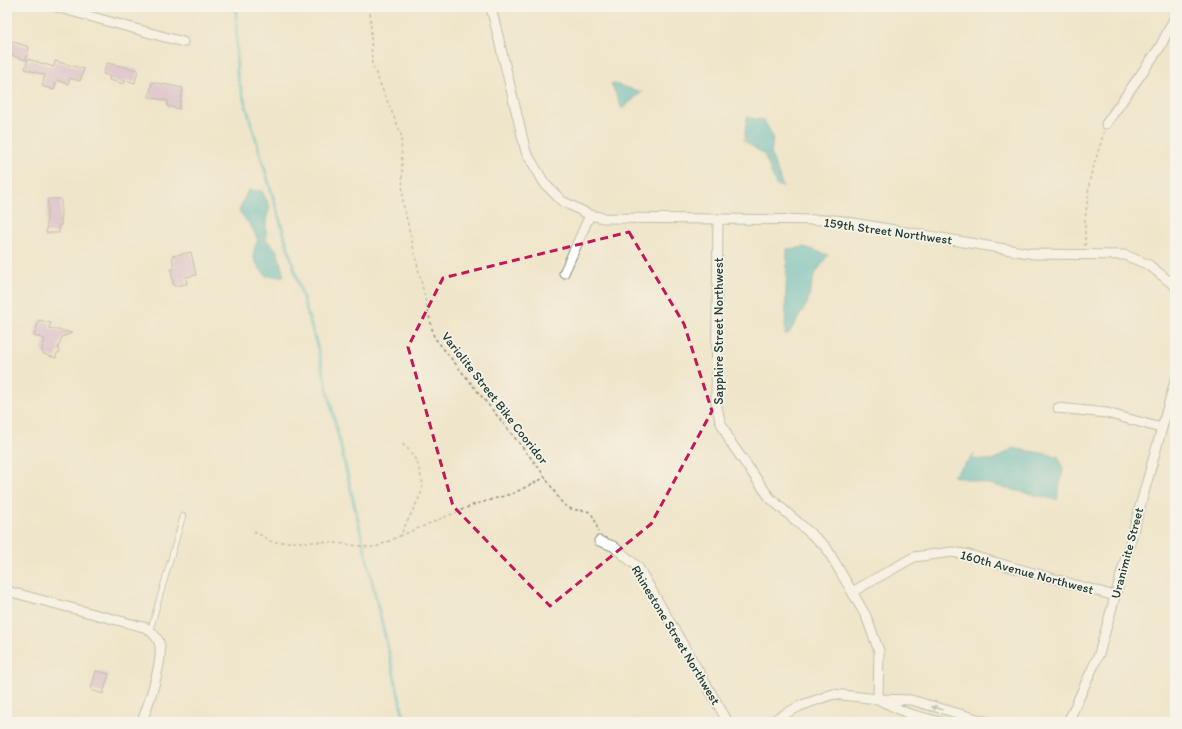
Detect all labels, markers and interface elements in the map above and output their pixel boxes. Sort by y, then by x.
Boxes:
street label: 159th Street Northwest [823,215,953,247]
street label: Sapphire Street Northwest [711,257,726,405]
street label: Variolite Street Bike Cooridor [439,329,552,468]
street label: Uranimite Street [1108,506,1146,600]
street label: 160th Avenue Northwest [959,547,1095,597]
street label: Rhinestone Street Northwest [628,563,724,708]
one-way arrow [930,705,942,711]

